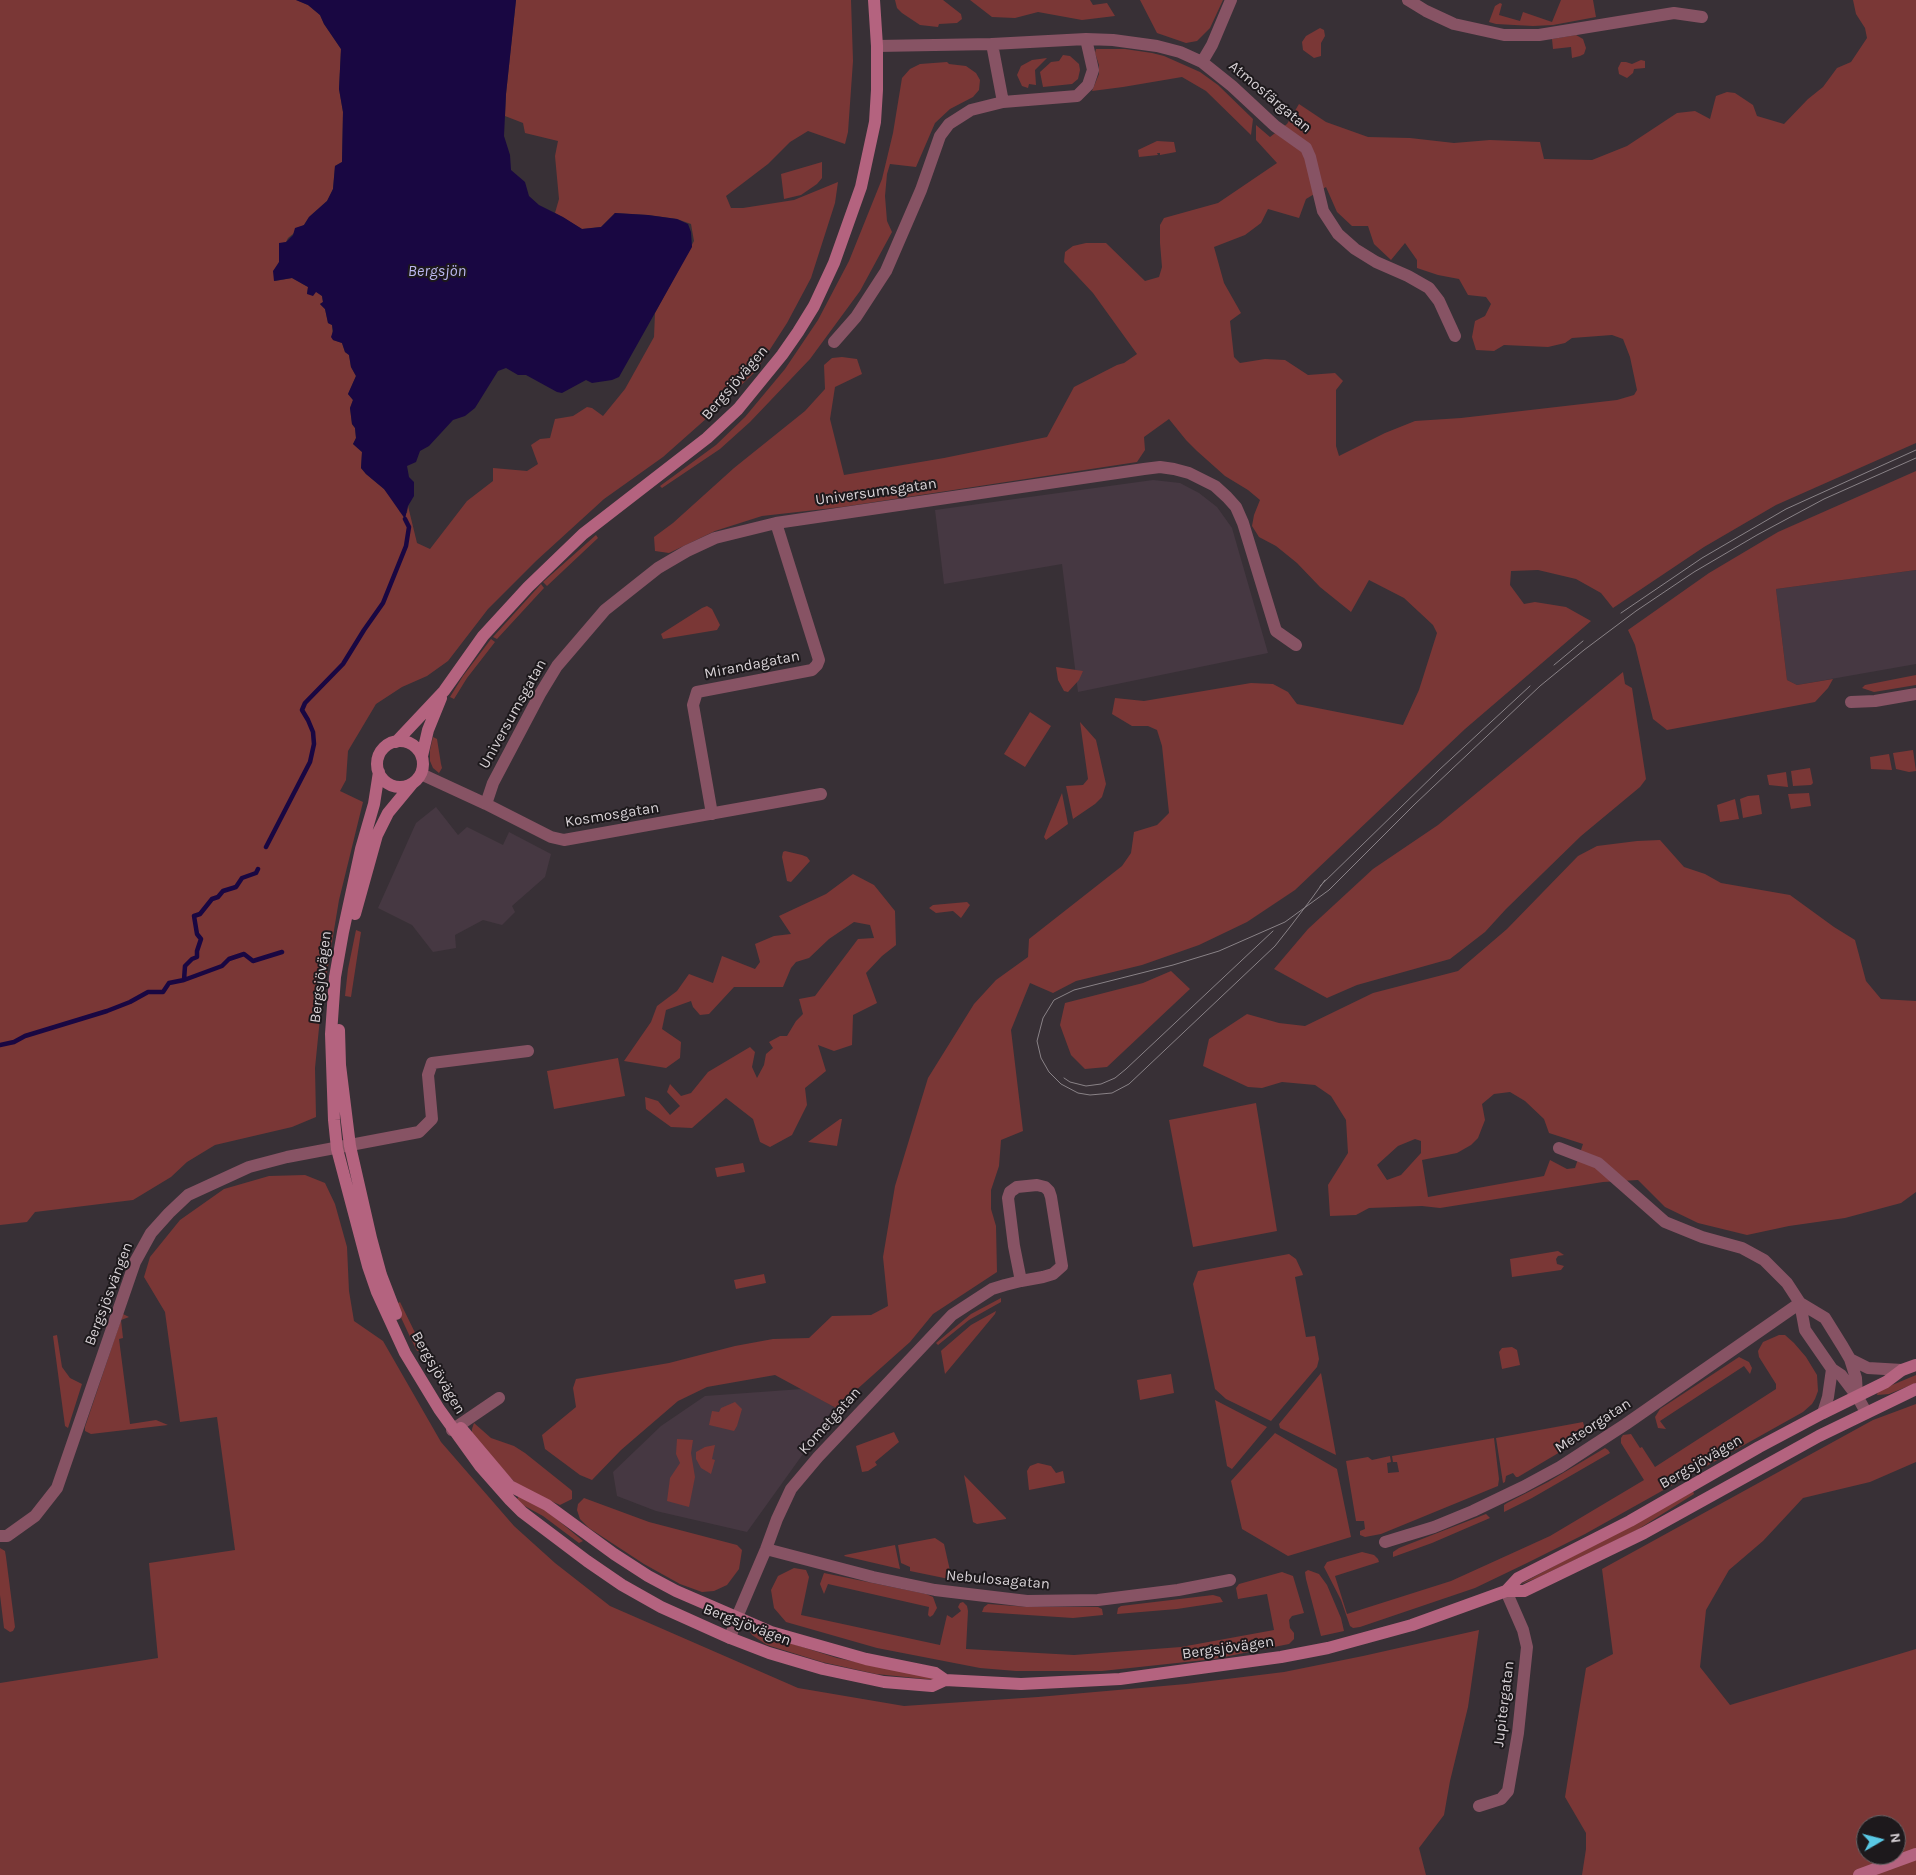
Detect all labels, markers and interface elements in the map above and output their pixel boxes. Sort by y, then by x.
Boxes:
street label: Atmosfärgatan [1225,57,1315,137]
water label: Bergsjön [408,261,466,281]
street label: Bergsjövägen [698,342,772,424]
street label: Universumsgatan [814,475,938,509]
street label: Mirandagatan [703,647,801,683]
street label: Universumsgatan [475,656,551,772]
street label: Kosmosgatan [564,799,660,831]
street label: Bergsjövägen [306,930,336,1024]
street label: Bergsjösvängen [81,1240,137,1348]
street label: Bergsjövägen [407,1328,469,1418]
street label: Kometgatan [795,1384,865,1458]
street label: Meteorgatan [1552,1395,1634,1457]
street label: Bergsjövägen [1656,1431,1746,1493]
street label: Nebulosagatan [945,1566,1051,1594]
street label: Bergsjövägen [701,1600,793,1650]
street label: Bergsjövägen [1181,1633,1275,1663]
street label: Jupitergatan [1490,1660,1518,1748]
north arrow [1856,1815,1906,1865]
text: N [1886,1832,1904,1844]

